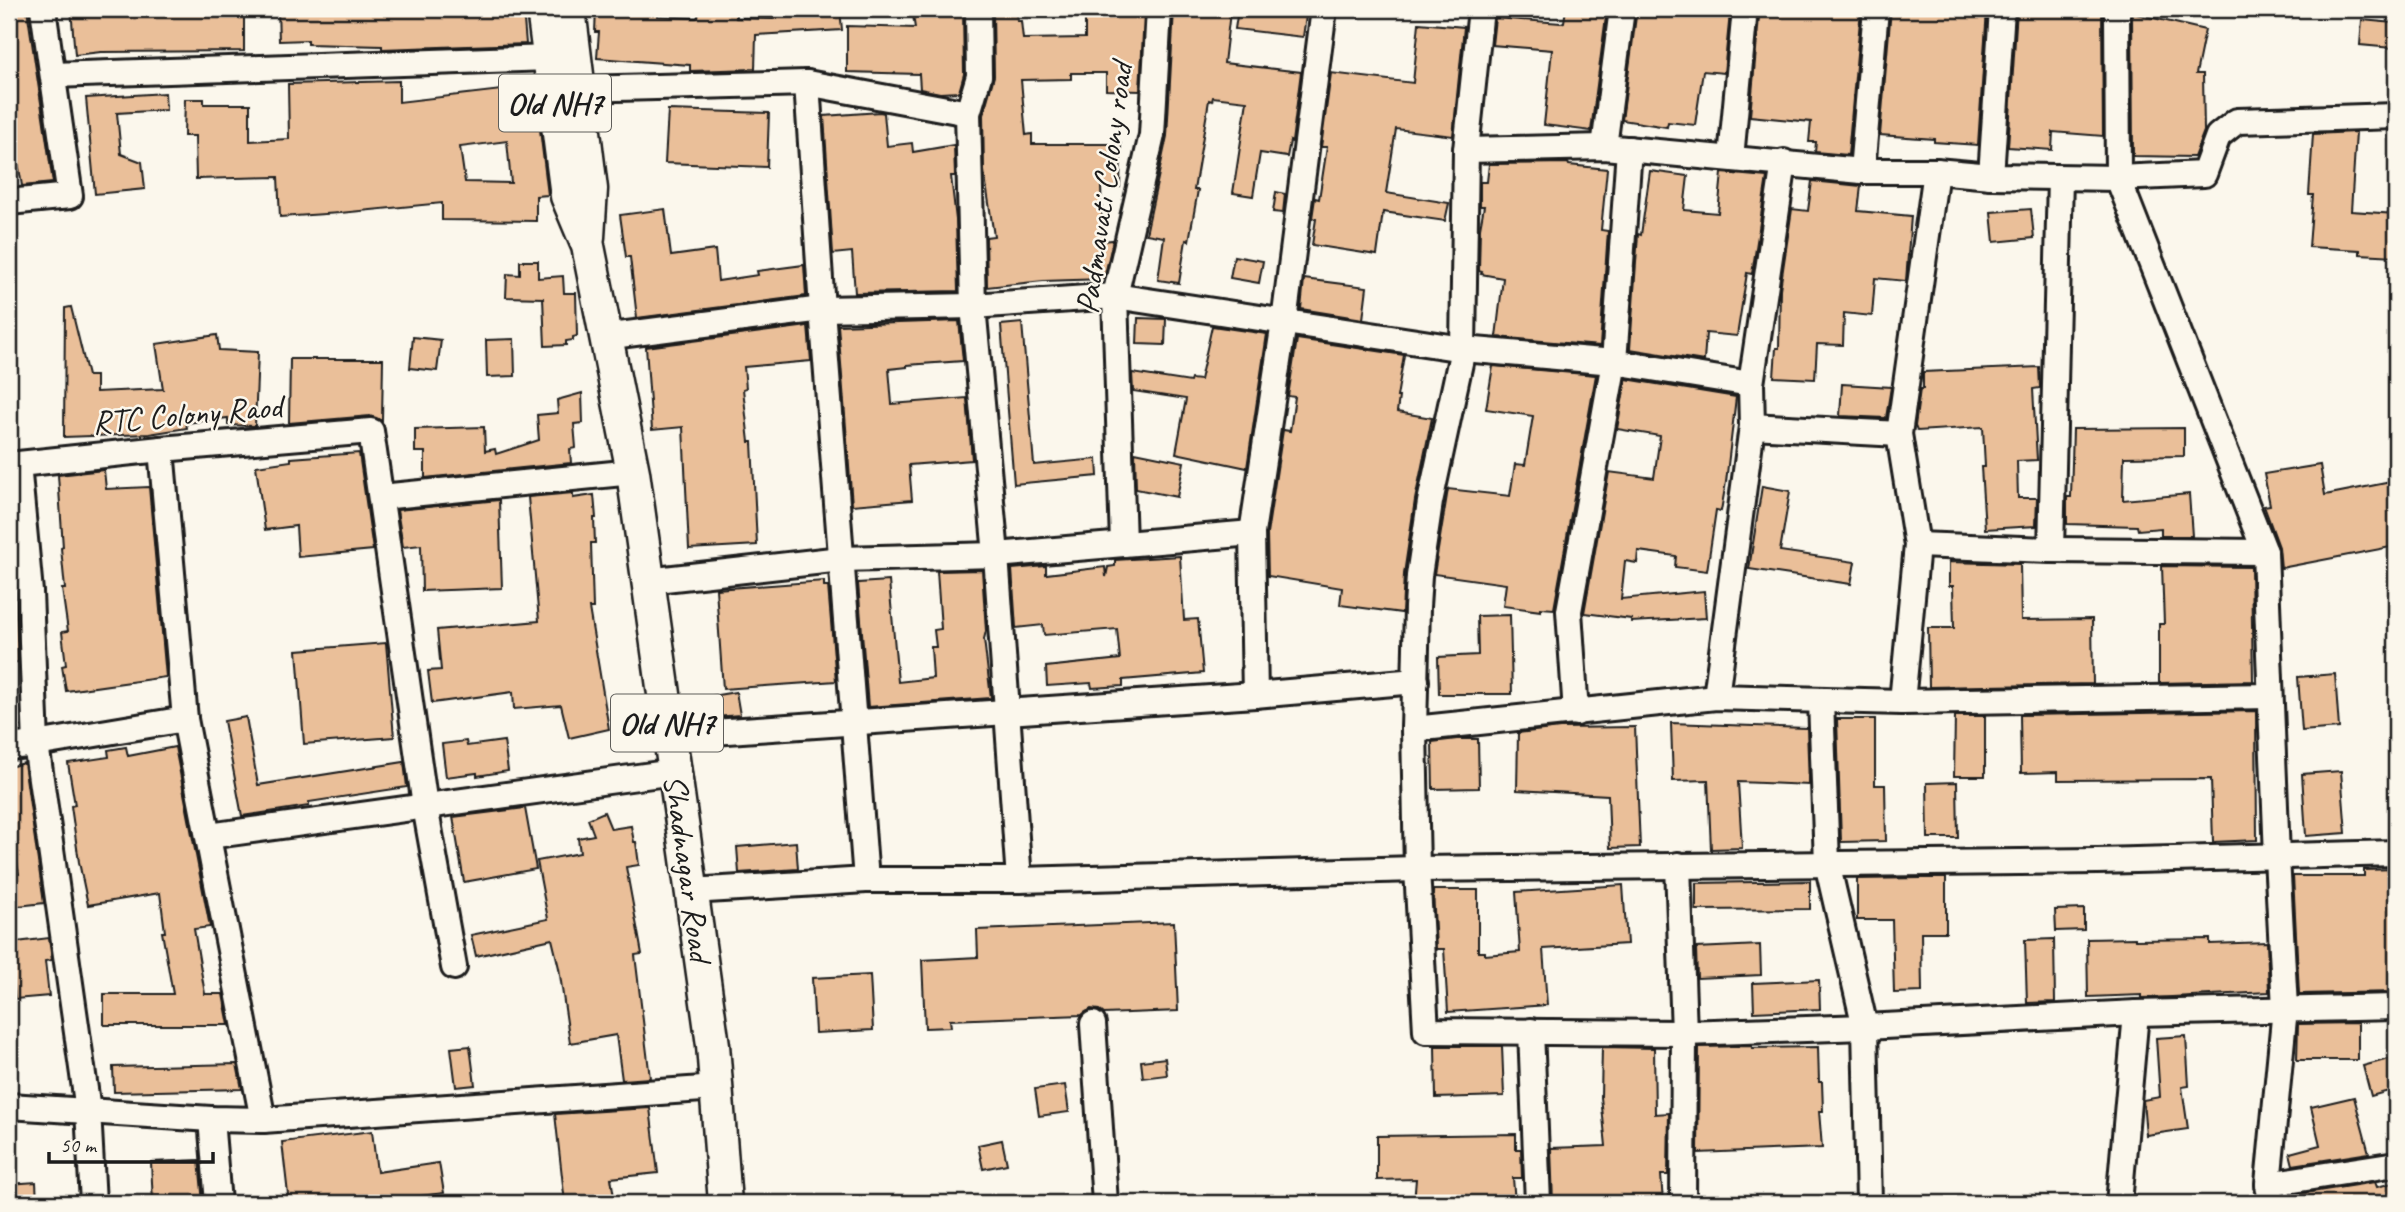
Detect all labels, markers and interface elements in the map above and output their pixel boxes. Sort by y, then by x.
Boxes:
street label: Padmavati Colony road [1066,55,1143,316]
road number: Old NH7 [499,74,611,132]
street label: RTC Colony Raod [90,384,289,443]
road number: Old NH7 [611,694,723,752]
street label: Shadnagar Road [654,772,723,969]
scale bar [49,1121,214,1165]
text: 50 m [60,1132,98,1158]

